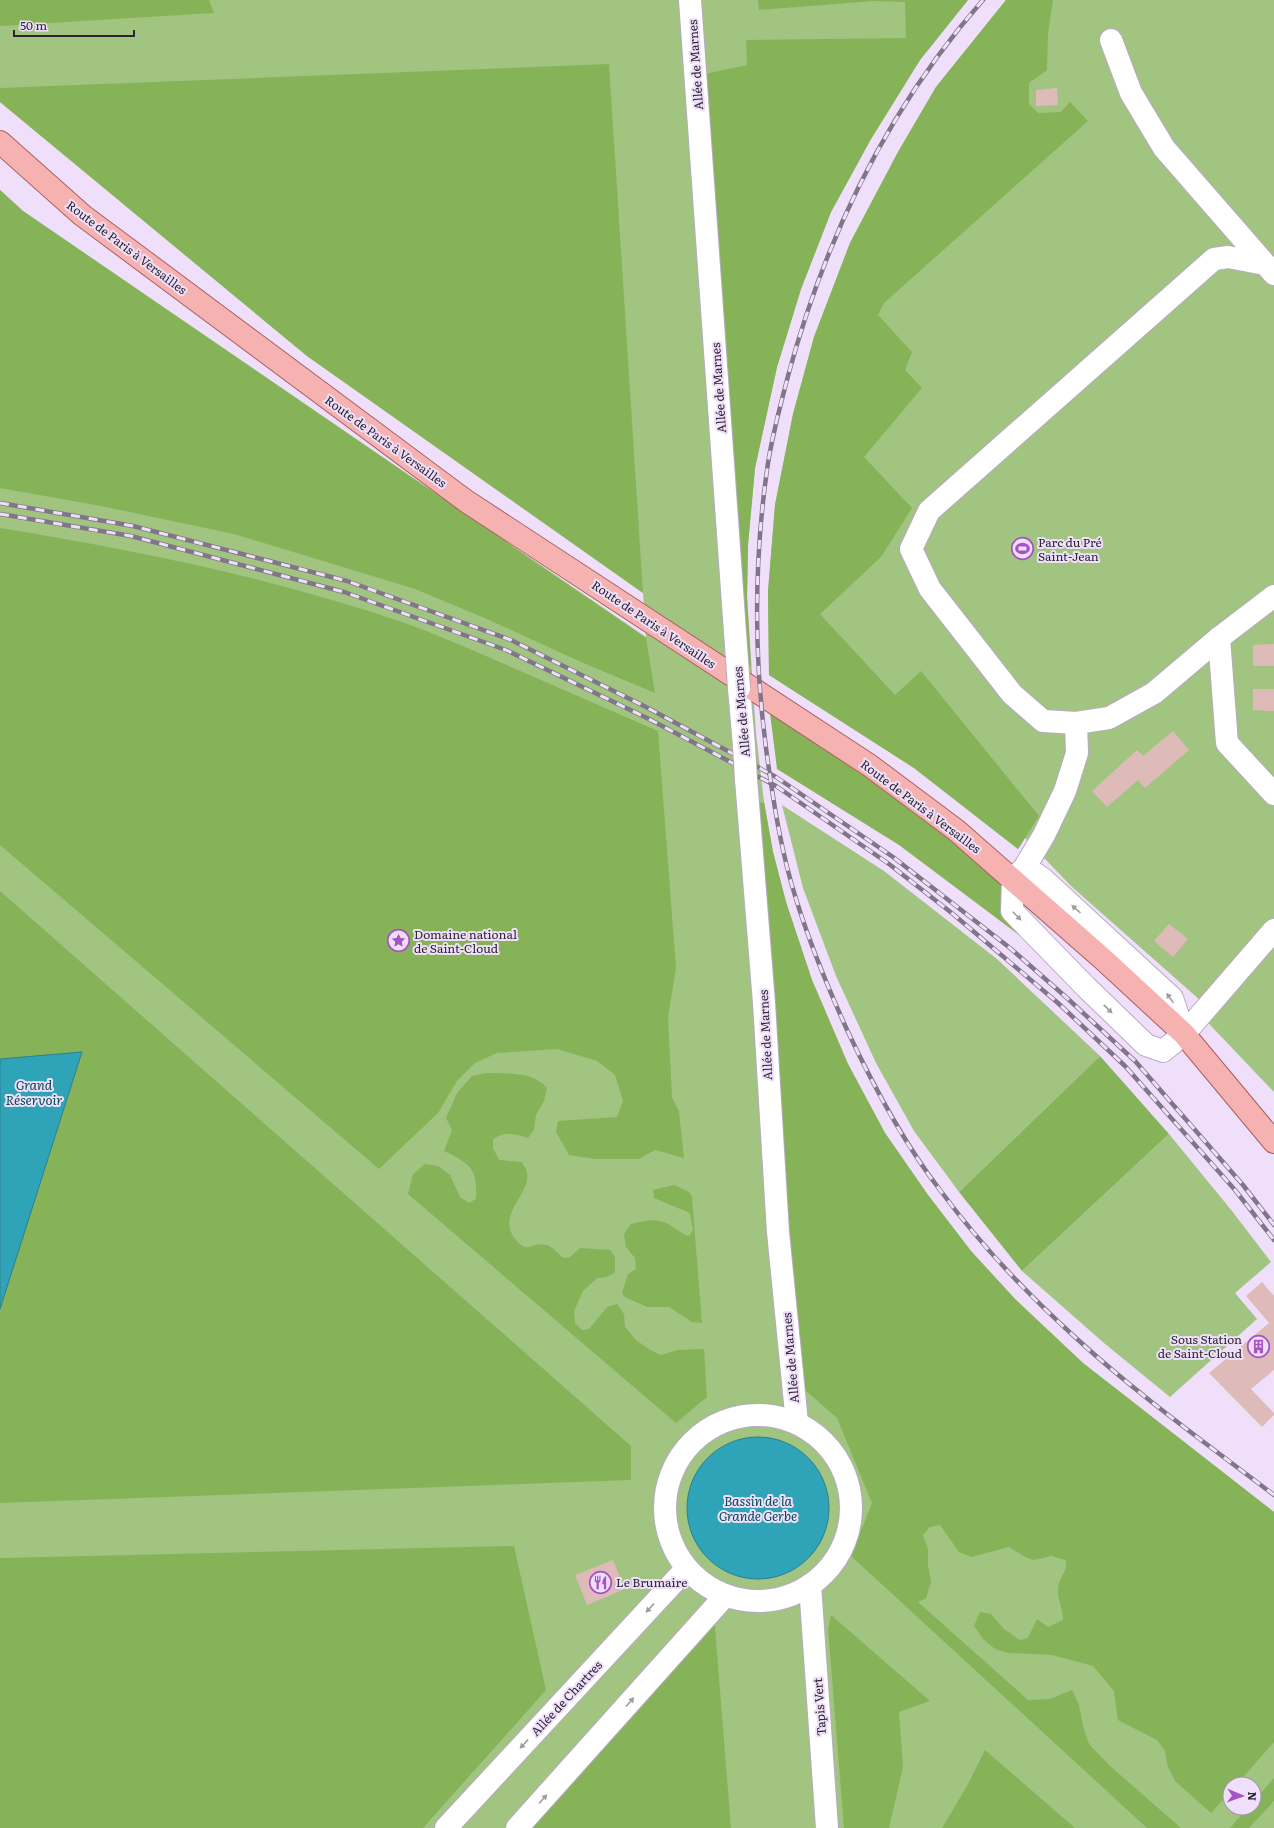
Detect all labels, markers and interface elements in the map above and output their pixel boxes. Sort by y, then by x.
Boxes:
scale bar [14,12,134,38]
text: 50 m [20,16,47,34]
street label: Allée de Marnes [683,19,707,111]
street label: Route de Paris à Versailles [63,196,191,299]
street label: Allée de Marnes [706,342,730,434]
street label: Route de Paris à Versailles [321,391,451,492]
place label: Parc du Pré Saint-Jean [1038,533,1102,565]
sports icon: Parc du Pré Saint-Jean [1010,536,1036,562]
street label: Route de Paris à Versailles [588,576,720,673]
street label: Allée de Marnes [728,666,754,758]
street label: Route de Paris à Versailles [857,755,985,858]
one-way arrow [1071,904,1081,914]
one-way arrow [1012,911,1022,921]
place label: Domaine national de Saint-Cloud [414,925,517,957]
place icon: Domaine national de Saint-Cloud [386,928,412,954]
street label: Allée de Marnes [754,989,776,1081]
one-way arrow [1166,993,1173,1004]
one-way arrow [1103,1004,1113,1013]
water label: Grand Réservoir [5,1075,63,1109]
street label: Allée de Marnes [777,1312,803,1404]
place label: Sous Station de Saint-Cloud [1158,1330,1243,1362]
building icon: Sous Station de Saint-Cloud [1245,1333,1271,1359]
water label: Bassin de la Grande Gerbe [719,1491,797,1525]
restaurant icon: Le Brumaire [587,1569,613,1595]
place label: Le Brumaire [616,1573,687,1591]
one-way arrow [646,1602,655,1613]
street label: Allée de Chartres [526,1656,606,1740]
street label: Tapis Vert [808,1677,830,1737]
one-way arrow [625,1697,635,1707]
one-way arrow [519,1739,529,1749]
north arrow [1222,1776,1262,1816]
text: N [1245,1791,1261,1801]
one-way arrow [538,1794,548,1804]

